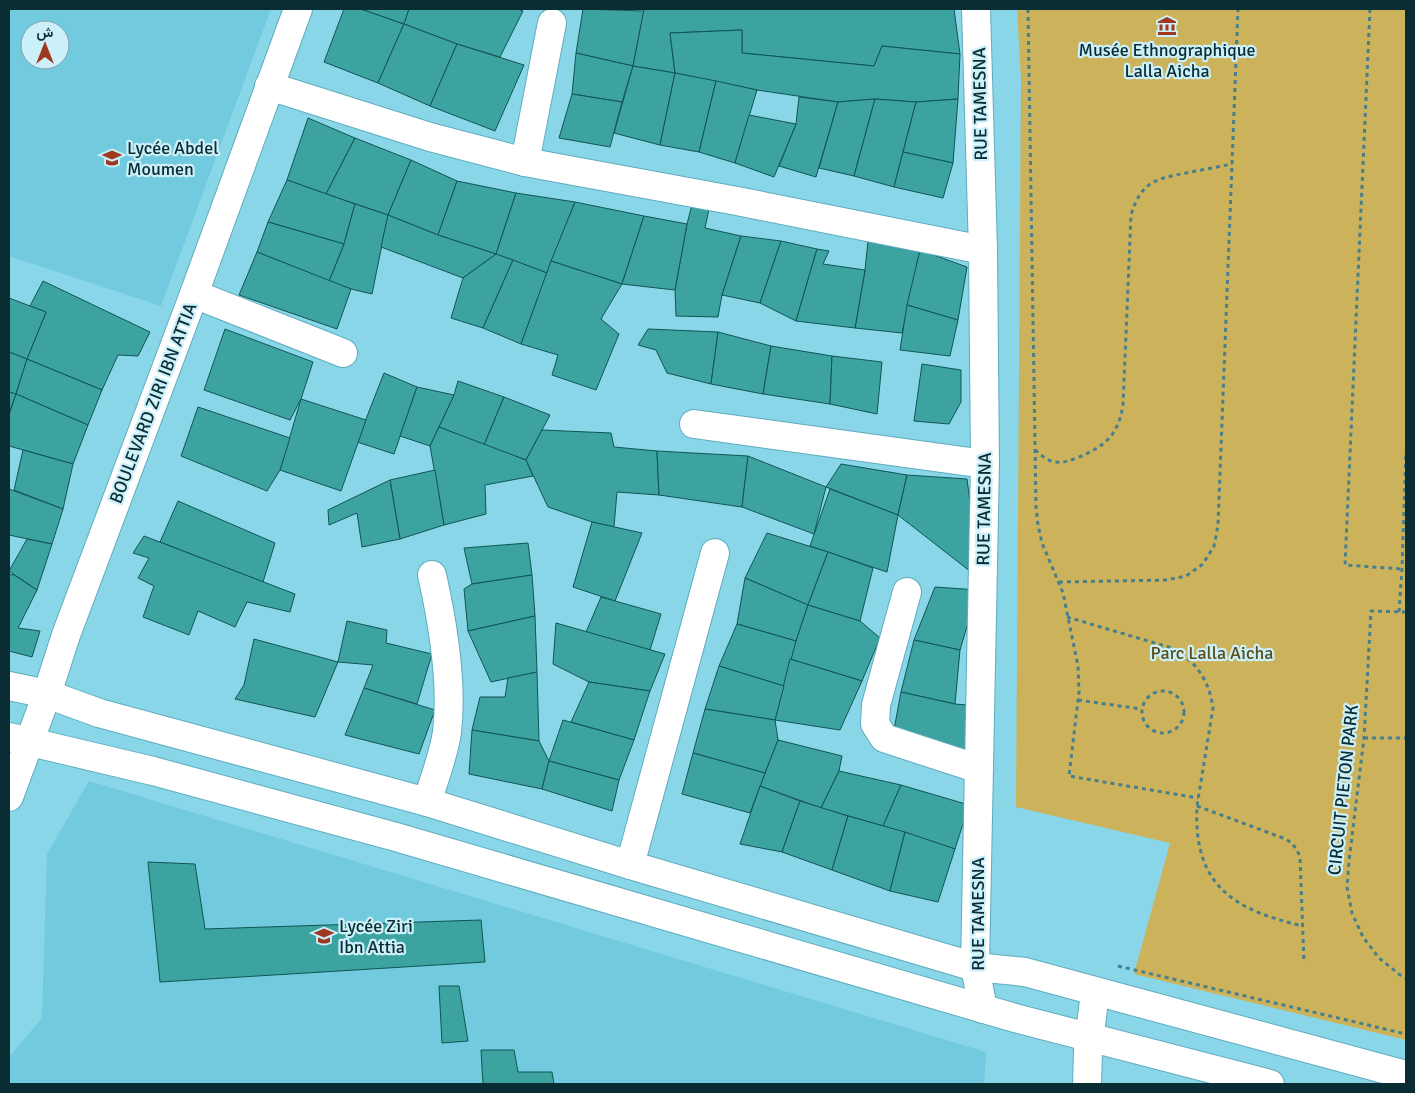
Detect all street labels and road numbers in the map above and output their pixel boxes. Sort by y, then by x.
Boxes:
street label: RUE TAMESNA [968,47,992,161]
street label: BOULEVARD ZIRI IBN ATTIA [105,300,201,506]
street label: RUE TAMESNA [972,452,996,566]
street label: CIRCUIT PIETON PARK [1323,703,1363,876]
street label: RUE TAMESNA [967,857,989,971]

